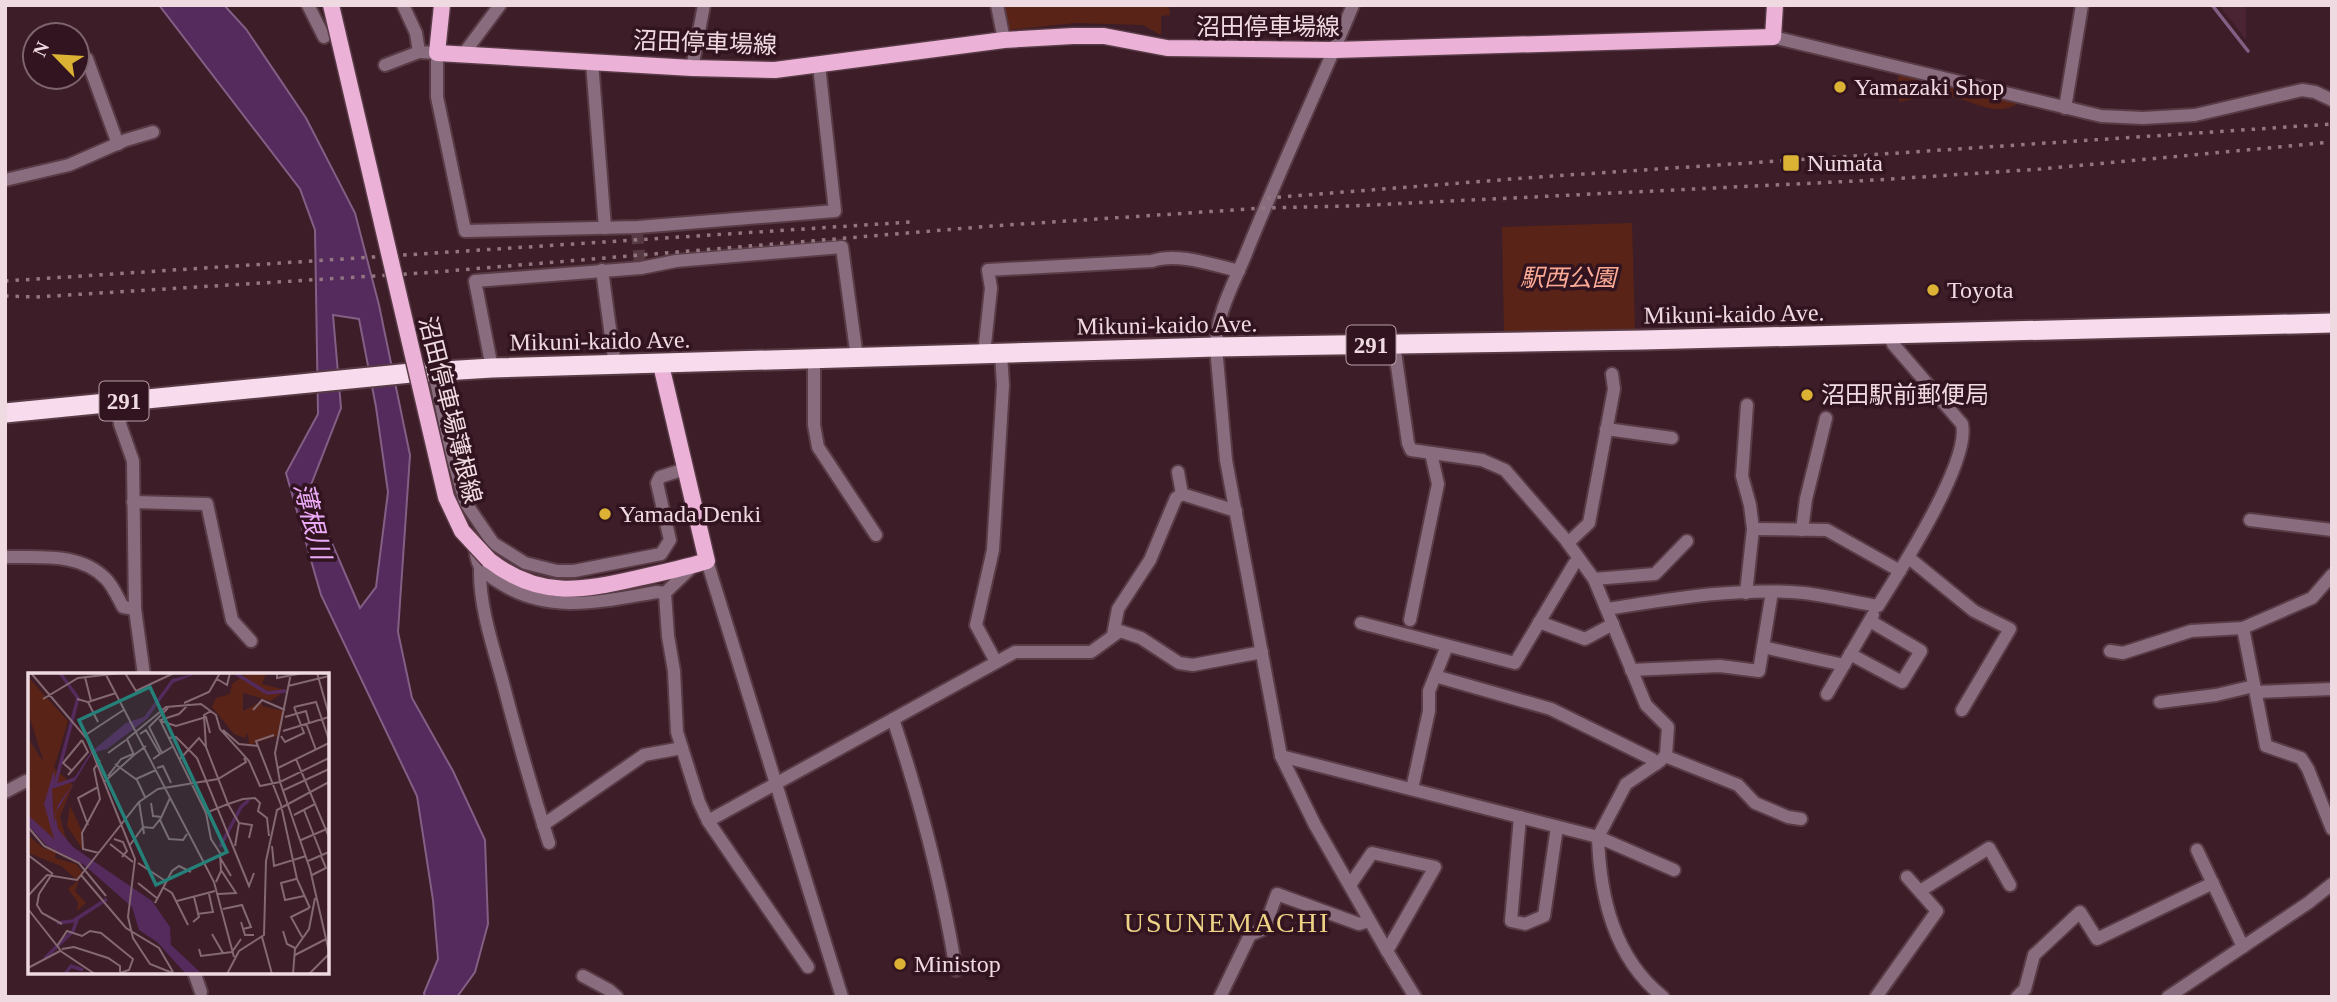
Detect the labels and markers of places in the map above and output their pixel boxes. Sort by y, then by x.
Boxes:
place label: Yamazaki Shop [1854,74,2004,100]
marker: Yamazaki Shop [1832,79,1848,95]
place label: Numata [1807,150,1883,176]
marker: Numata [1781,153,1801,173]
place label: Toyota [1947,277,2014,303]
marker: Toyota [1925,282,1941,298]
place label: 沼田駅前郵便局 [1821,382,1989,408]
marker: 沼田駅前郵便局 [1799,387,1815,403]
place label: Yamada Denki [619,501,762,527]
marker: Yamada Denki [597,506,613,522]
place label: Ministop [914,951,1001,977]
marker: Ministop [892,956,908,972]

